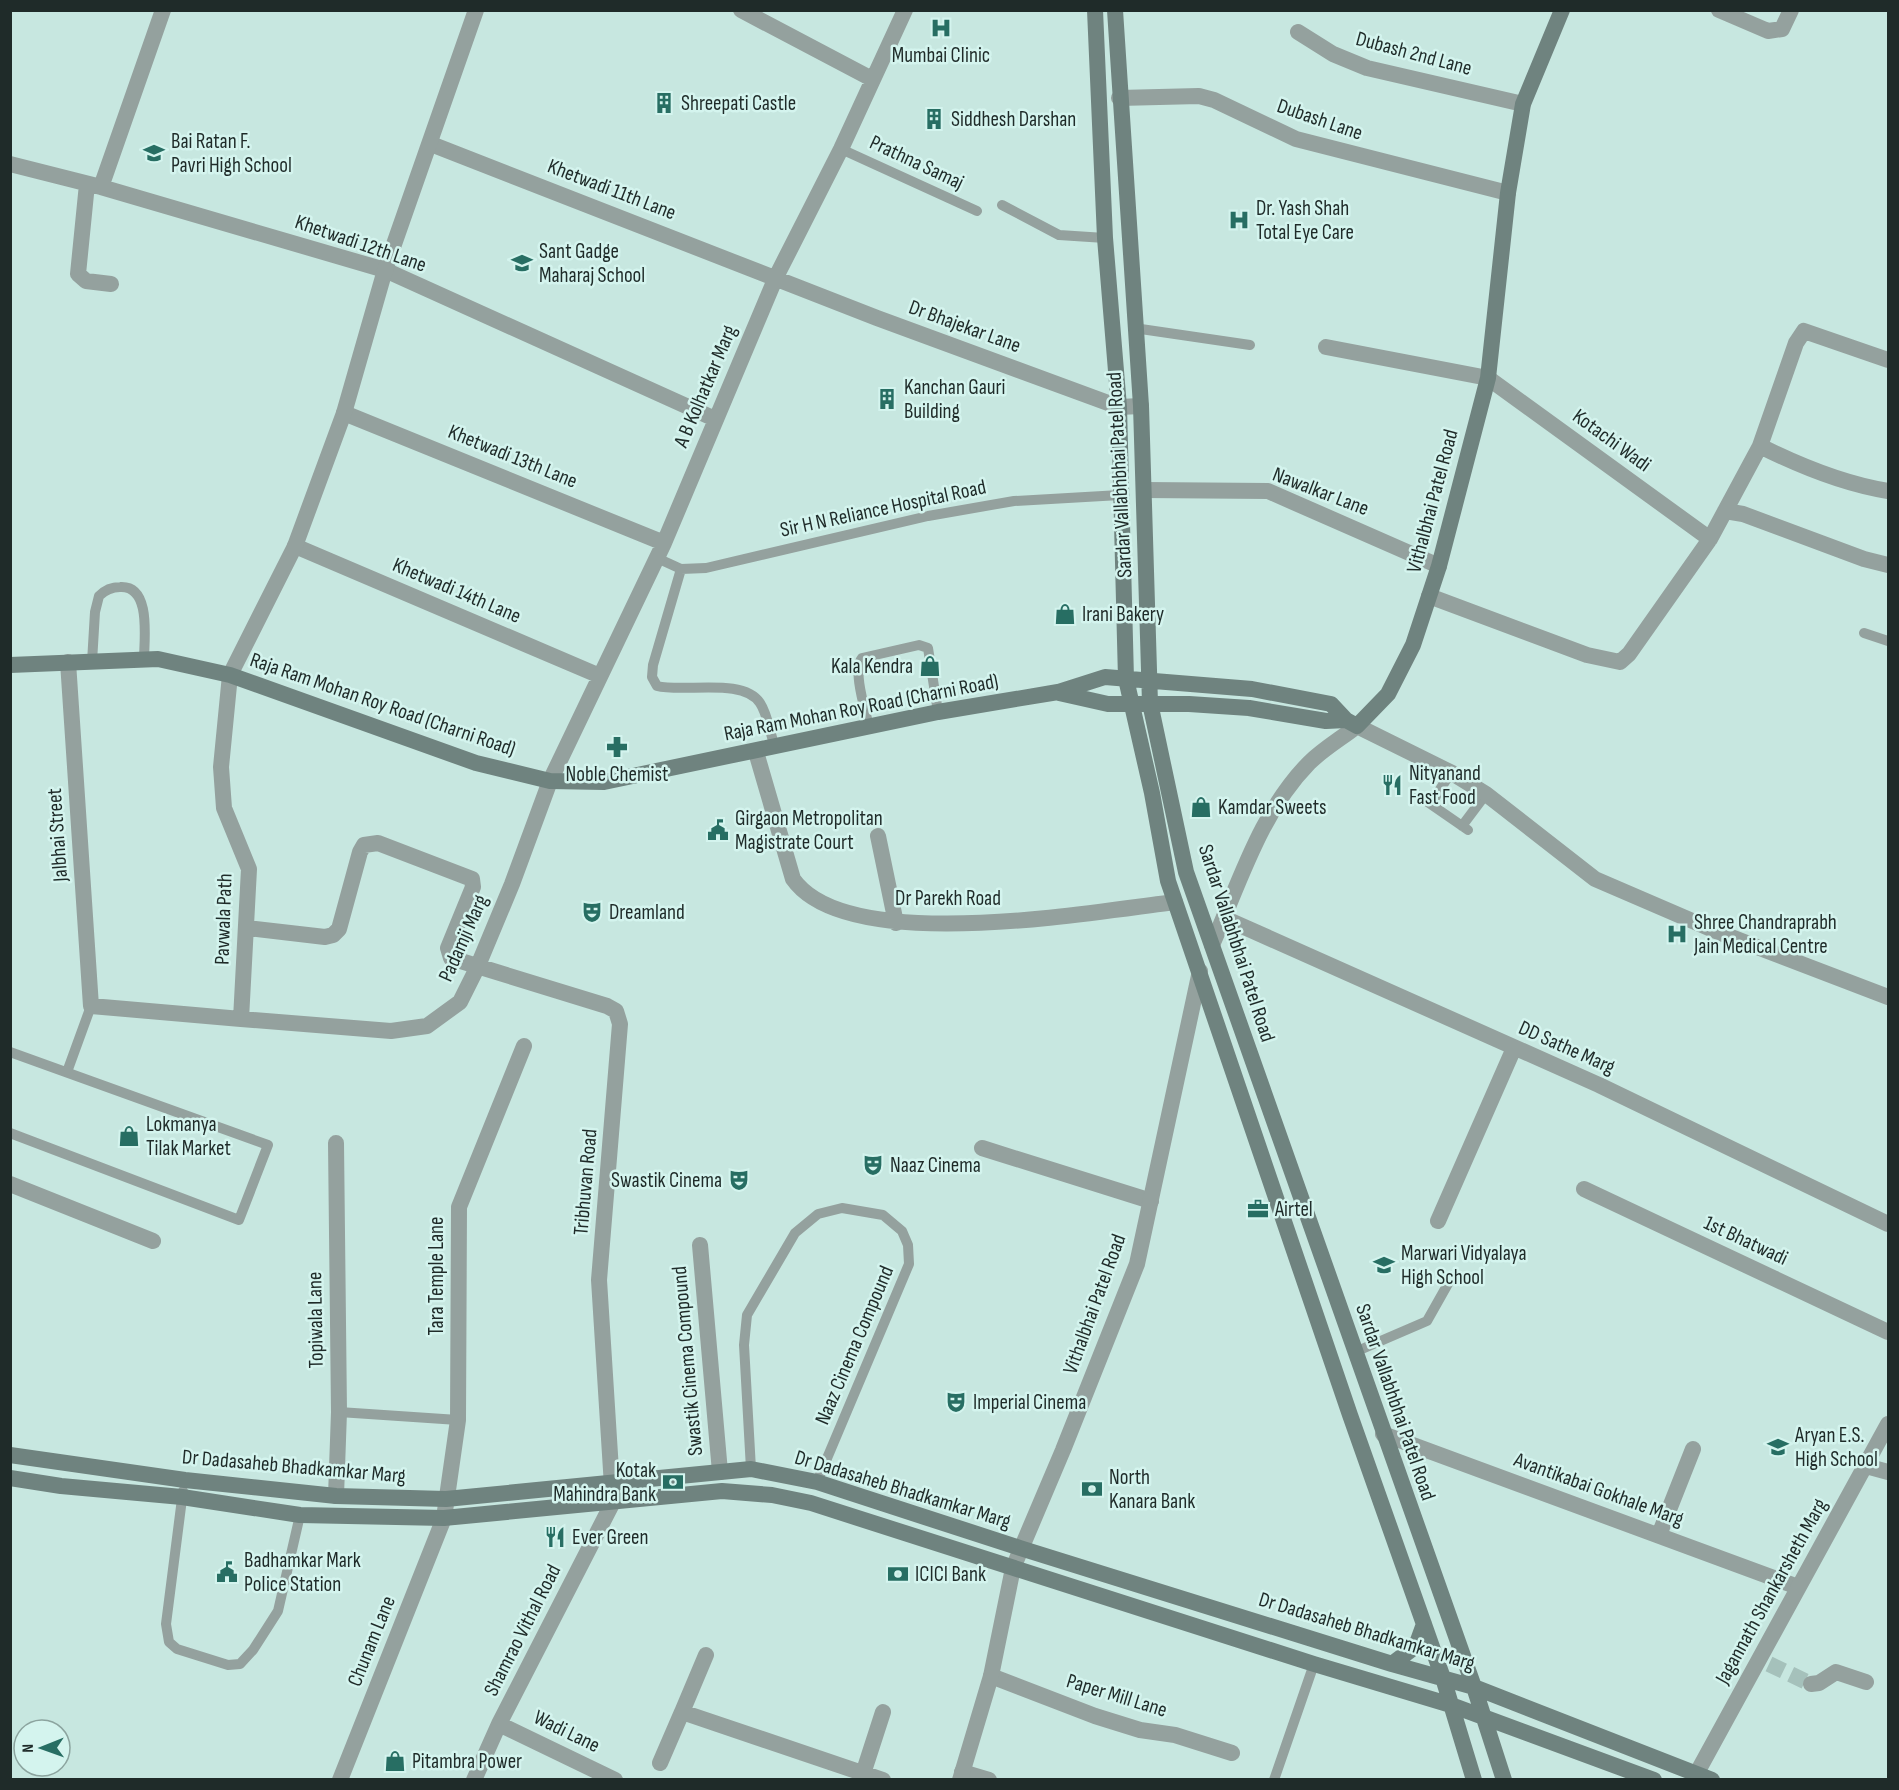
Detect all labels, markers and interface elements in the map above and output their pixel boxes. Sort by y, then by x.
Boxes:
hospital icon: Mumbai Clinic [929,16,953,40]
street label: Dubash 2nd Lane [1353,26,1474,81]
place label: Mumbai Clinic [892,43,990,68]
building icon: Shreepati Castle [652,91,676,115]
place label: Shreepati Castle [681,91,796,116]
street label: Dubash Lane [1274,93,1366,146]
building icon: Siddhesh Darshan [922,107,946,131]
place label: Siddhesh Darshan [951,107,1076,132]
place label: Bai Ratan F. Pavri High School [171,129,292,178]
street label: Prathna Samaj [866,130,968,195]
school or university icon: Bai Ratan F. Pavri High School [142,141,166,165]
street label: Khetwadi 11th Lane [544,154,680,225]
place label: Dr. Yash Shah Total Eye Care [1256,196,1354,245]
hospital icon: Dr. Yash Shah Total Eye Care [1227,208,1251,232]
street label: Khetwadi 12th Lane [292,209,430,278]
place label: Sant Gadge Maharaj School [539,239,645,288]
school or university icon: Sant Gadge Maharaj School [510,251,534,275]
street label: Dr Bhajekar Lane [906,295,1024,358]
street label: A B Kolhatkar Marg [668,321,742,452]
street label: Sardar Vallabhbhai Patel Road [1102,371,1137,579]
place label: Kanchan Gauri Building [904,375,1005,424]
building icon: Kanchan Gauri Building [875,387,899,411]
street label: Kotachi Wadi [1568,404,1656,477]
street label: Khetwadi 13th Lane [445,419,581,494]
street label: Vithalbhai Patel Road [1401,427,1464,576]
street label: Nawalkar Lane [1269,462,1372,521]
street label: Sir H N Reliance Hospital Road [778,474,988,543]
street label: Khetwadi 14th Lane [389,552,525,629]
shop icon: Irani Bakery [1053,602,1077,626]
place label: Irani Bakery [1082,602,1164,627]
street label: Raja Ram Mohan Roy Road (Charni Road) [247,647,519,762]
place label: Kala Kendra [831,654,913,679]
shop icon: Kala Kendra [918,654,942,678]
street label: Raja Ram Mohan Roy Road (Charni Road) [722,669,1000,746]
pharmacy icon: Noble Chemist [605,735,629,759]
place label: Nityanand Fast Food [1409,761,1481,810]
place label: Noble Chemist [566,762,668,787]
restaurant icon: Nityanand Fast Food [1380,773,1404,797]
street label: Jalbhai Street [42,787,73,884]
shop icon: Kamdar Sweets [1189,795,1213,819]
place label: Kamdar Sweets [1218,795,1326,820]
place label: Girgaon Metropolitan Magistrate Court [735,806,883,855]
public building icon: Girgaon Metropolitan Magistrate Court [706,818,730,842]
street label: Sardar Vallabhbhai Patel Road [1193,841,1280,1045]
street label: Pavwala Path [209,873,238,965]
street label: Dr Parekh Road [895,886,1001,911]
street label: Padamji Marg [433,891,494,985]
theatre icon: Dreamland [580,900,604,924]
place label: Dreamland [609,900,685,925]
place label: Shree Chandraprabh Jain Medical Centre [1693,910,1837,959]
hospital icon: Shree Chandraprabh Jain Medical Centre [1665,922,1689,946]
street label: DD Sathe Marg [1515,1015,1619,1080]
place label: Lokmanya Tilak Market [146,1112,231,1161]
shop icon: Lokmanya Tilak Market [117,1124,141,1148]
street label: Tribhuvan Road [568,1128,603,1236]
theatre icon: Naaz Cinema [861,1153,885,1177]
place label: Naaz Cinema [890,1153,981,1178]
place label: Swastik Cinema [611,1168,722,1193]
theatre icon: Swastik Cinema [727,1168,751,1192]
office icon: Airtel [1246,1197,1270,1221]
place label: Airtel [1274,1197,1313,1222]
street label: 1st Bhatwadi [1700,1210,1792,1271]
street label: Tara Temple Lane [424,1216,449,1336]
street label: Vithalbhai Patel Road [1058,1231,1131,1378]
place label: Marwari Vidyalaya High School [1401,1241,1526,1290]
school or university icon: Marwari Vidyalaya High School [1372,1253,1396,1277]
street label: Naaz Cinema Compound [810,1262,899,1428]
street label: Swastik Cinema Compound [667,1265,708,1457]
street label: Topiwala Lane [302,1271,329,1369]
street label: Sardar Vallabhbhai Patel Road [1350,1301,1441,1504]
theatre icon: Imperial Cinema [944,1390,968,1414]
place label: Imperial Cinema [973,1390,1086,1415]
place label: Aryan E.S. High School [1794,1423,1878,1472]
school or university icon: Aryan E.S. High School [1766,1435,1790,1459]
street label: Dr Dadasaheb Bhadkamkar Marg [181,1444,407,1489]
street label: Dr Dadasaheb Bhadkamkar Marg [792,1445,1014,1534]
street label: Avantikabai Gokhale Marg [1510,1447,1687,1532]
place label: Kotak Mahindra Bank [553,1458,656,1507]
place label: North Kanara Bank [1109,1465,1195,1514]
bank icon: Kotak Mahindra Bank [661,1470,685,1494]
bank icon: North Kanara Bank [1080,1477,1104,1501]
street label: Jagannath Shankarsheth Marg [1710,1494,1833,1689]
restaurant icon: Ever Green [543,1525,567,1549]
place label: Ever Green [572,1525,649,1550]
place label: Badhamkar Mark Police Station [244,1548,361,1597]
public building icon: Badhamkar Mark Police Station [215,1560,239,1584]
street label: Shamrao Vithal Road [479,1560,566,1700]
bank icon: ICICI Bank [886,1562,910,1586]
place label: ICICI Bank [915,1562,986,1587]
street label: Dr Dadasaheb Bhadkamkar Marg [1256,1587,1478,1676]
street label: Chunam Lane [342,1592,401,1690]
street label: Paper Mill Lane [1063,1668,1170,1723]
street label: Wadi Lane [530,1705,604,1758]
north arrow [12,1718,72,1778]
text: N [19,1744,38,1753]
shop icon: Pitambra Power [383,1749,407,1773]
place label: Pitambra Power [412,1749,522,1774]

